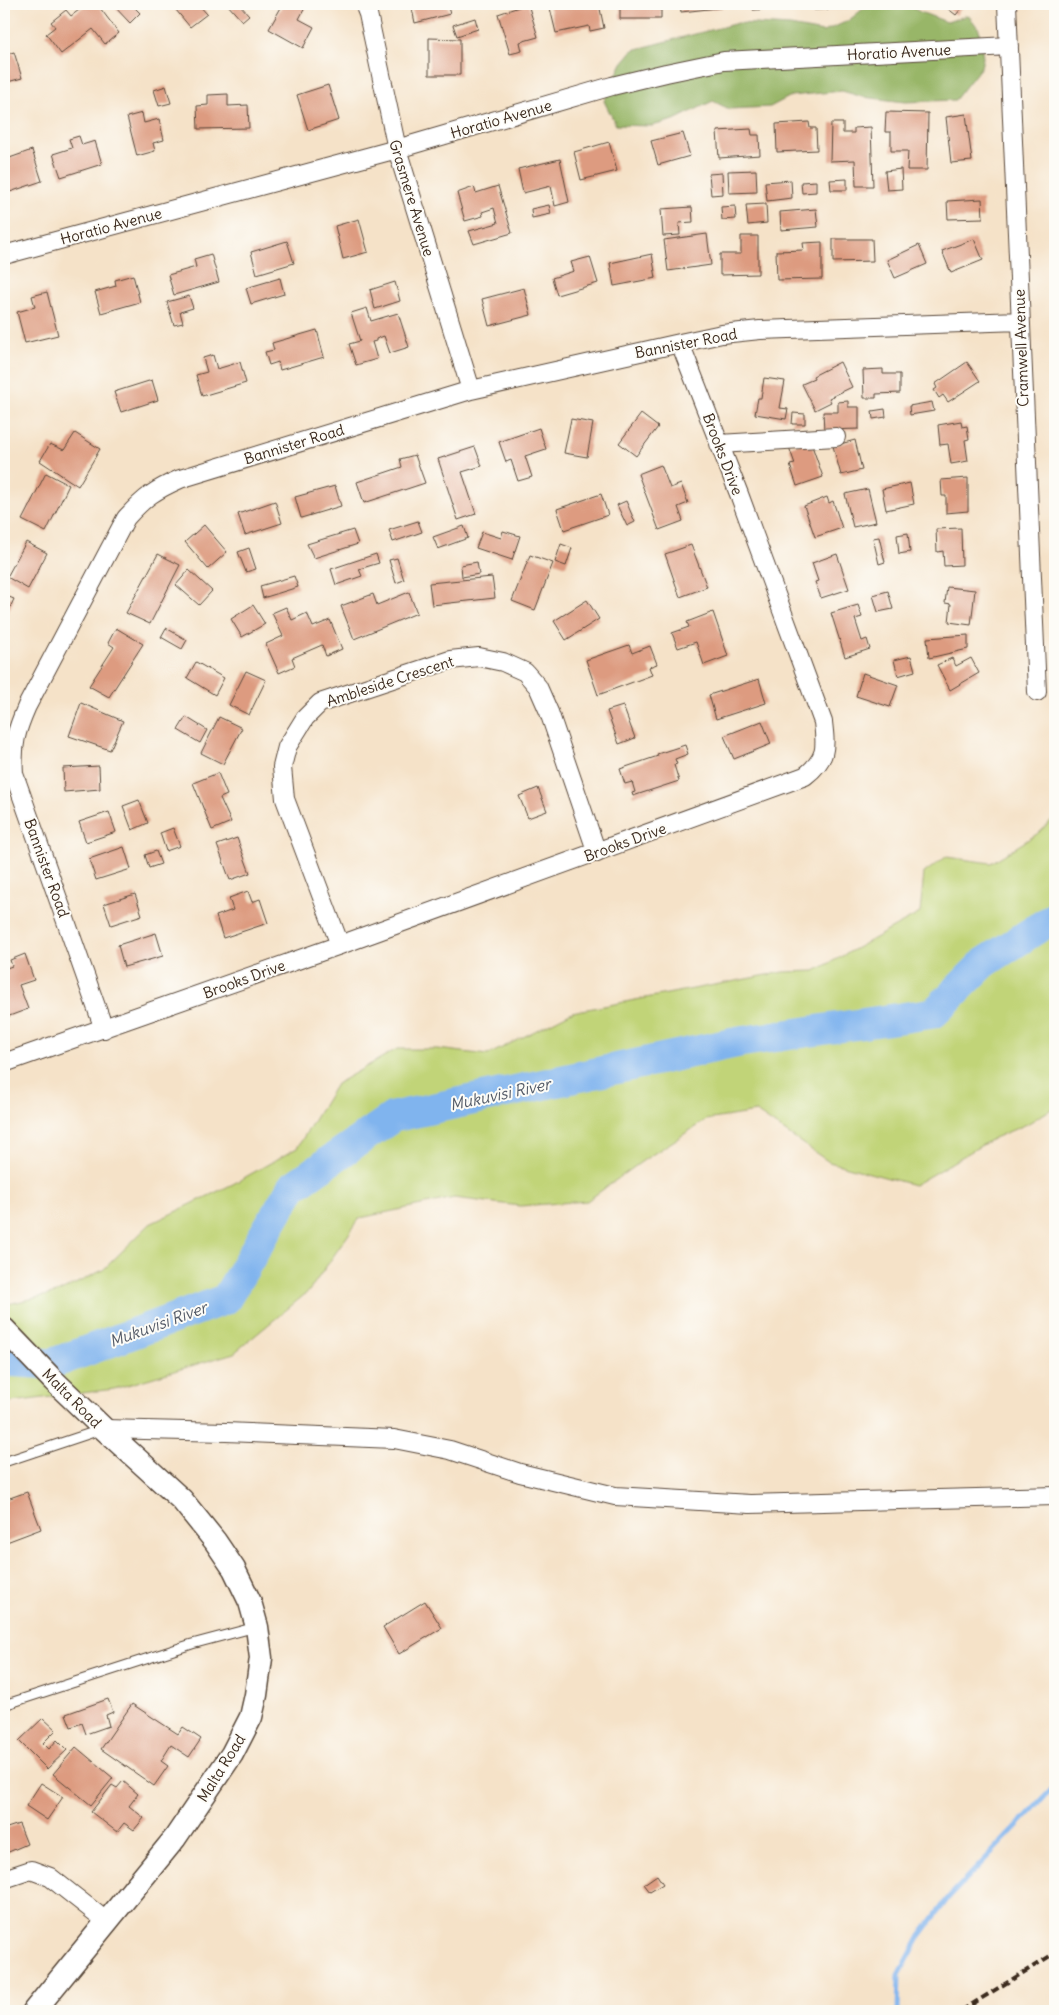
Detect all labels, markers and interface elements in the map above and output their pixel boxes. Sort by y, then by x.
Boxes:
street label: Horatio Avenue [846,40,952,64]
street label: Horatio Avenue [448,95,554,143]
street label: Grasmere Avenue [385,137,439,259]
street label: Horatio Avenue [58,203,164,249]
street label: Cramwell Avenue [1009,289,1033,407]
street label: Bannister Road [633,324,739,362]
street label: Brooks Drive [699,410,747,498]
street label: Bannister Road [242,420,347,468]
street label: Ambleside Crescent [324,651,456,711]
street label: Bannister Road [20,816,74,920]
street label: Brooks Drive [581,818,669,866]
street label: Brooks Drive [200,955,288,1003]
water label: Mukuvisi River [448,1073,555,1114]
water label: Mukuvisi River [106,1296,212,1351]
street label: Malta Road [38,1364,106,1432]
street label: Malta Road [193,1730,249,1805]

